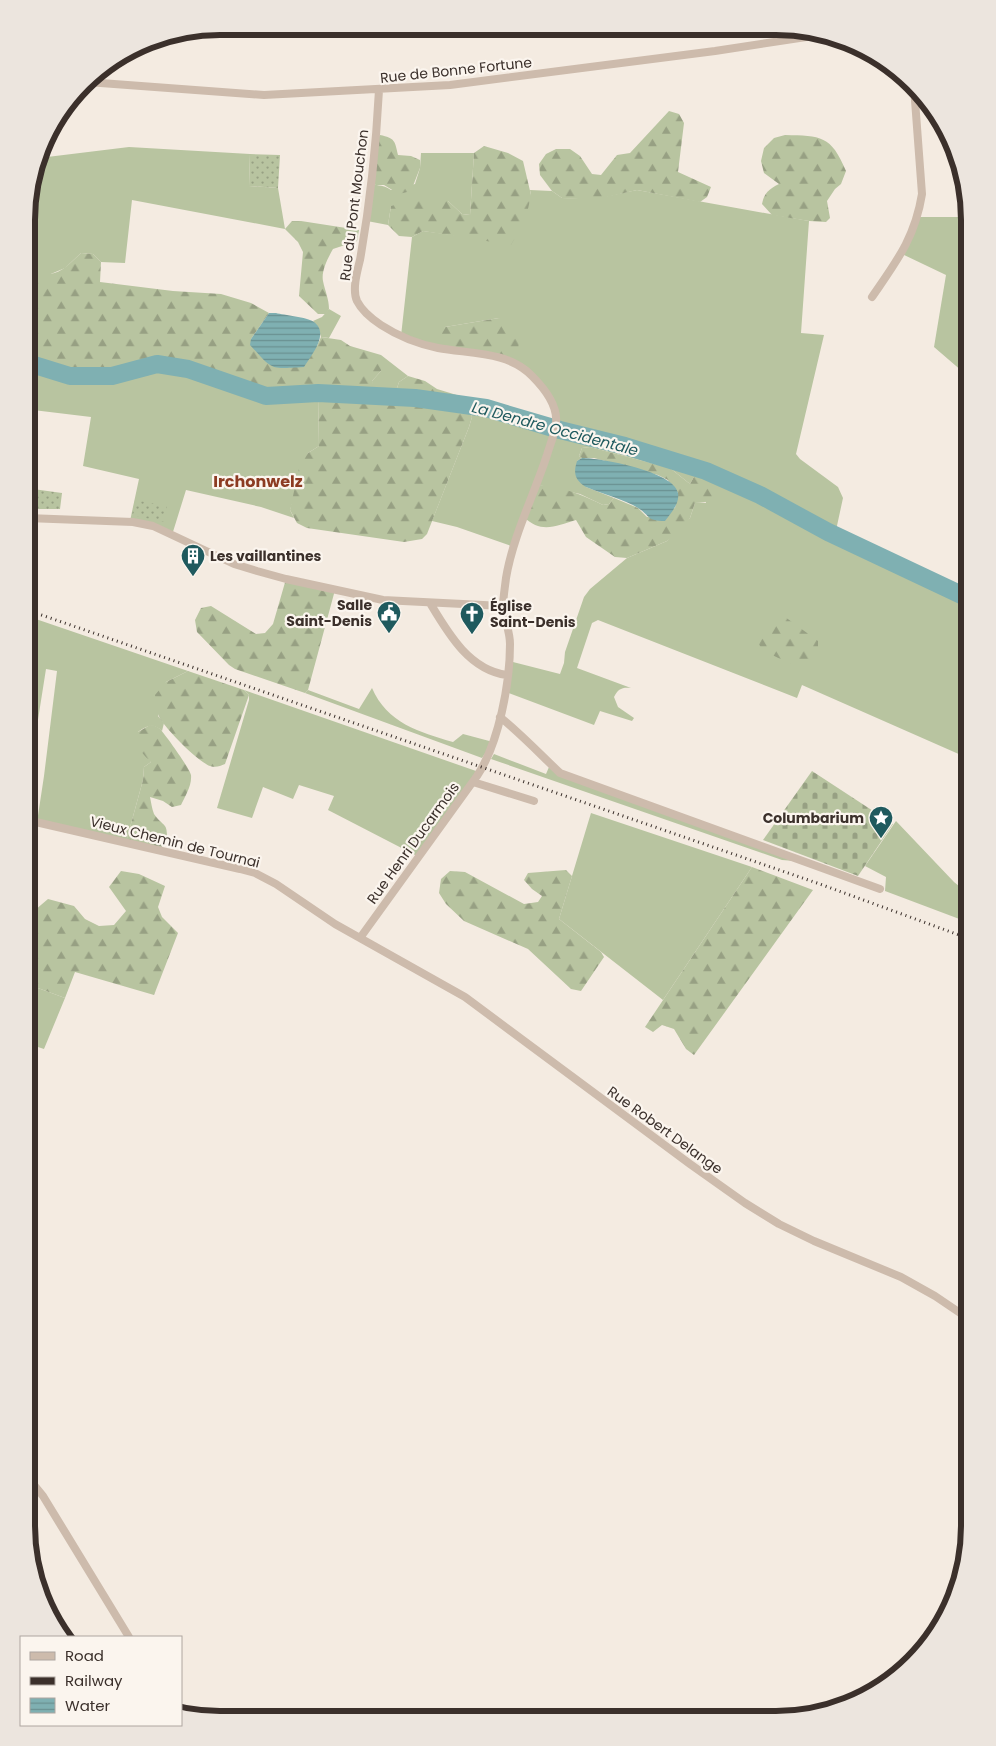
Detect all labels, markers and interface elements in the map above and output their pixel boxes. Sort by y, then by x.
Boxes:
street label: Rue de Bonne Fortune [379,52,533,88]
street label: Rue du Pont Mouchon [335,128,373,282]
water label: La Dendre Occidentale [470,396,641,461]
district label: Irchonwelz [213,470,303,493]
building icon: Les vaillantines [180,543,206,577]
place label: Les vaillantines [210,546,322,566]
place label: Salle Saint-Denis [286,595,372,631]
place label: Église Saint-Denis [490,596,576,632]
public building icon: Salle Saint-Denis [376,600,402,634]
church icon: Église Saint-Denis [459,601,485,635]
street label: Rue Henri Ducarmois [362,778,464,908]
place icon: Columbarium [868,805,894,839]
place label: Columbarium [763,808,864,828]
street label: Vieux Chemin de Tournai [88,811,262,873]
street label: Rue Robert Delange [603,1081,727,1179]
legend [20,1636,182,1726]
text: Road [65,1645,104,1666]
text: Railway [65,1670,123,1691]
text: Water [65,1695,111,1716]

